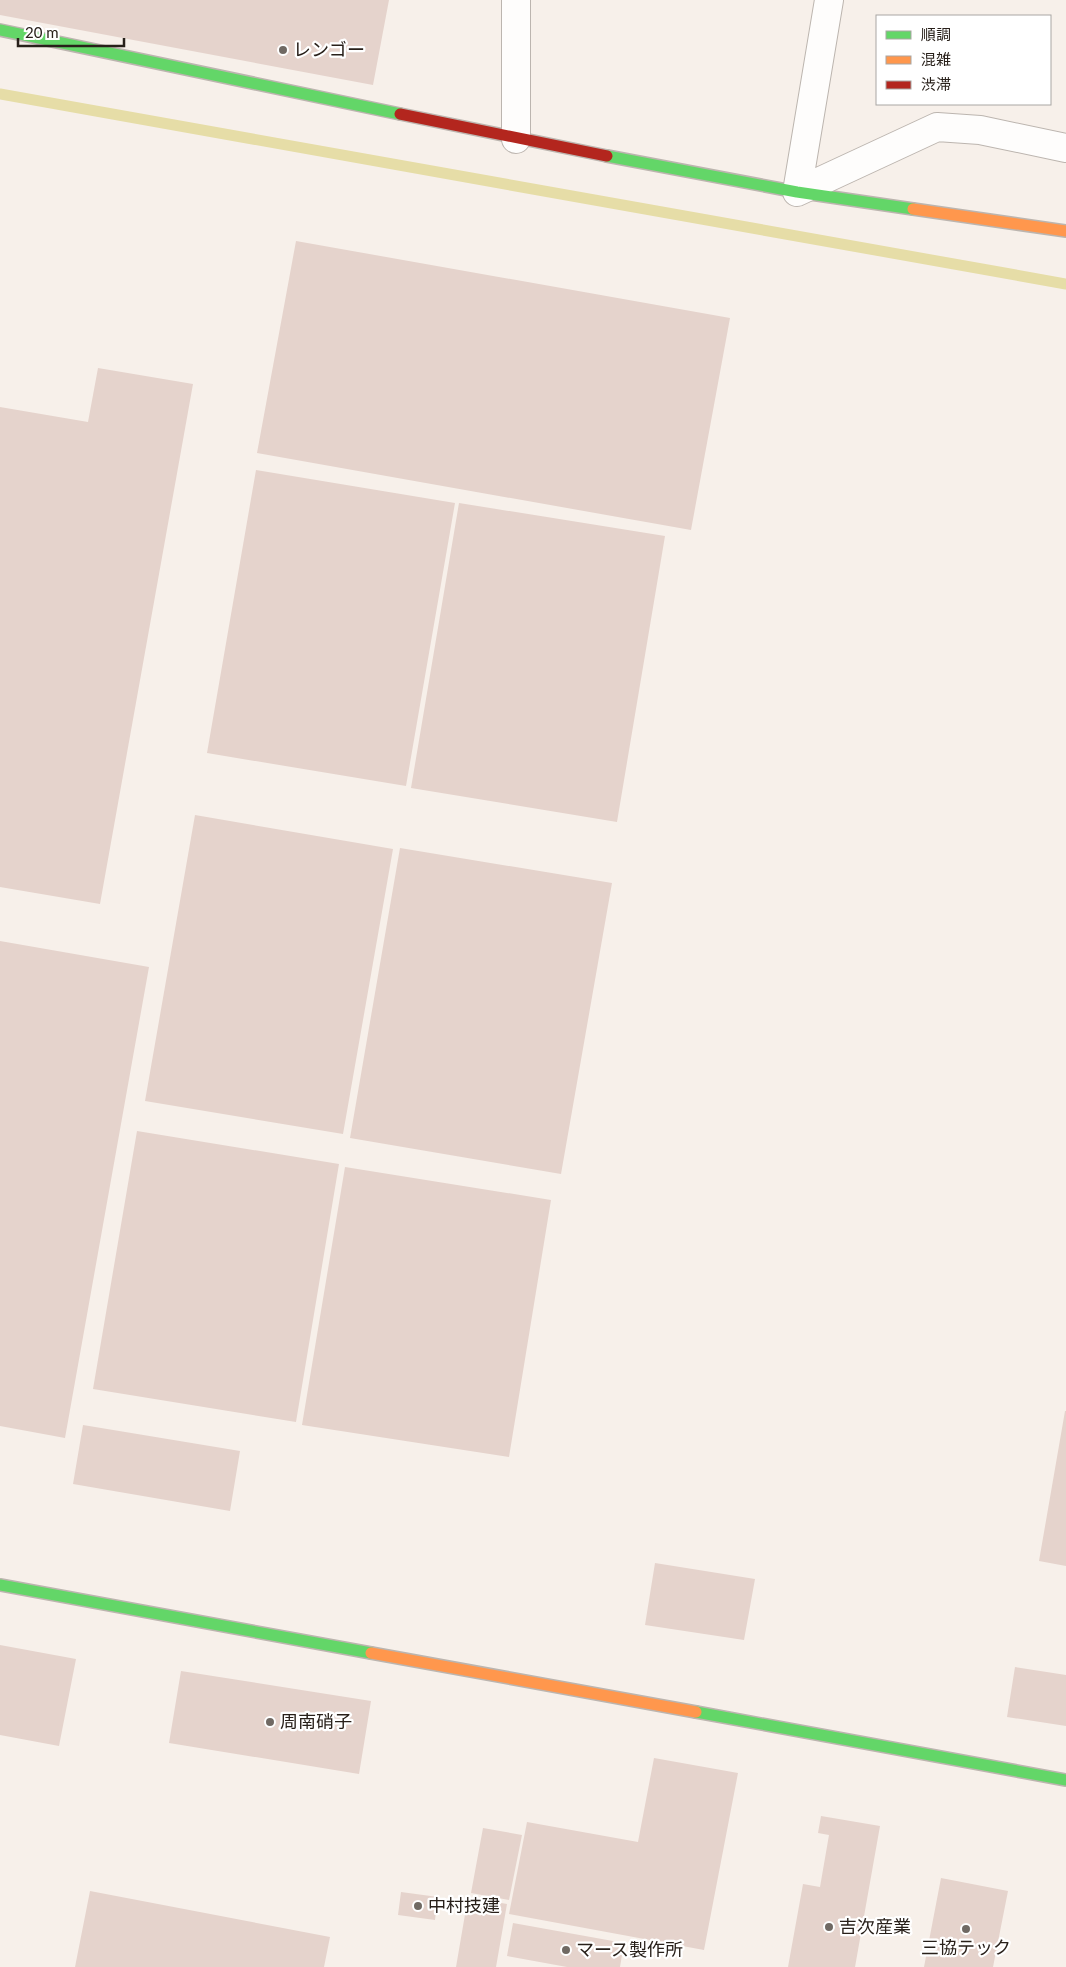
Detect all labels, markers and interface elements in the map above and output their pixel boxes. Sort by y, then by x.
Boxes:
scale bar [18,15,124,47]
legend [876,15,1051,105]
text: 20 m [25,23,59,41]
text: 順調 [921,25,951,43]
place label: レンゴー [293,38,365,60]
marker: レンゴー [277,44,289,56]
text: 混雑 [921,50,951,68]
text: 渋滞 [921,75,951,93]
place label: 周南硝子 [280,1710,352,1732]
marker: 周南硝子 [264,1716,276,1728]
place label: 中村技建 [428,1894,500,1916]
marker: 中村技建 [412,1900,424,1912]
place label: 吉次産業 [839,1915,911,1937]
marker: 吉次産業 [823,1921,835,1933]
marker: 三協テック [960,1923,972,1935]
place label: 三協テック [921,1936,1011,1958]
place label: マース製作所 [576,1938,683,1960]
marker: マース製作所 [560,1944,572,1956]

